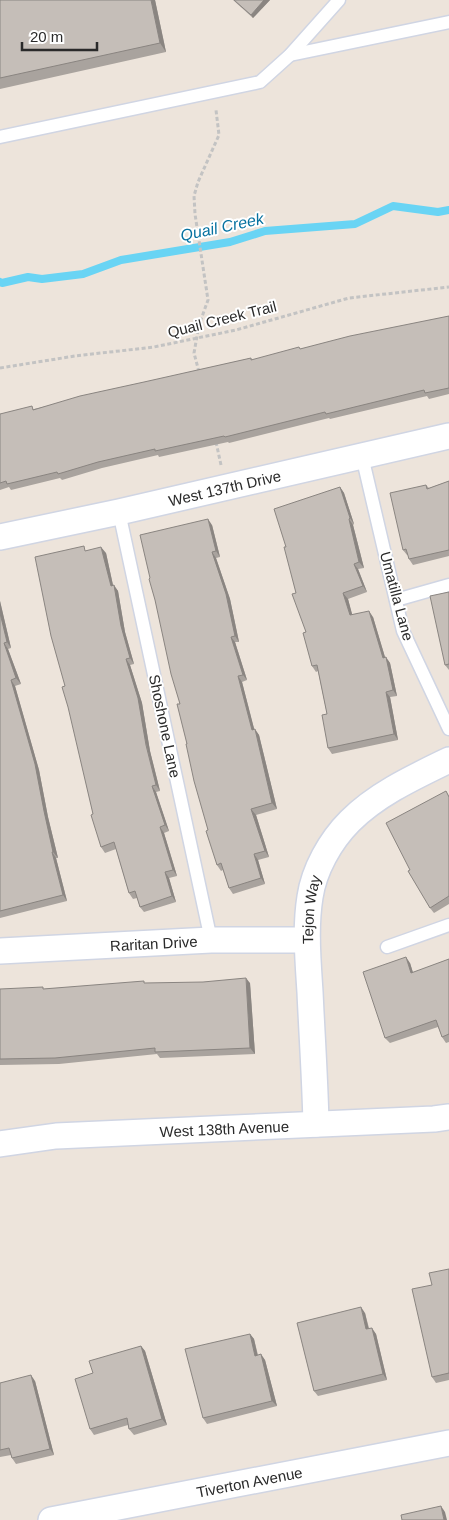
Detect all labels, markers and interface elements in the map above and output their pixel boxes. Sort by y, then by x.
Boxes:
scale bar [22,20,98,52]
text: 20 m [30,28,63,45]
water label: Quail Creek [179,210,266,244]
street label: Quail Creek Trail [166,297,278,341]
street label: West 137th Drive [167,467,282,509]
street label: Umatilla Lane [377,550,417,642]
street label: Shoshone Lane [146,673,184,779]
street label: Tejon Way [299,872,324,944]
street label: Raritan Drive [110,932,198,954]
street label: West 138th Avenue [159,1117,289,1140]
street label: Tiverton Avenue [195,1463,304,1500]

